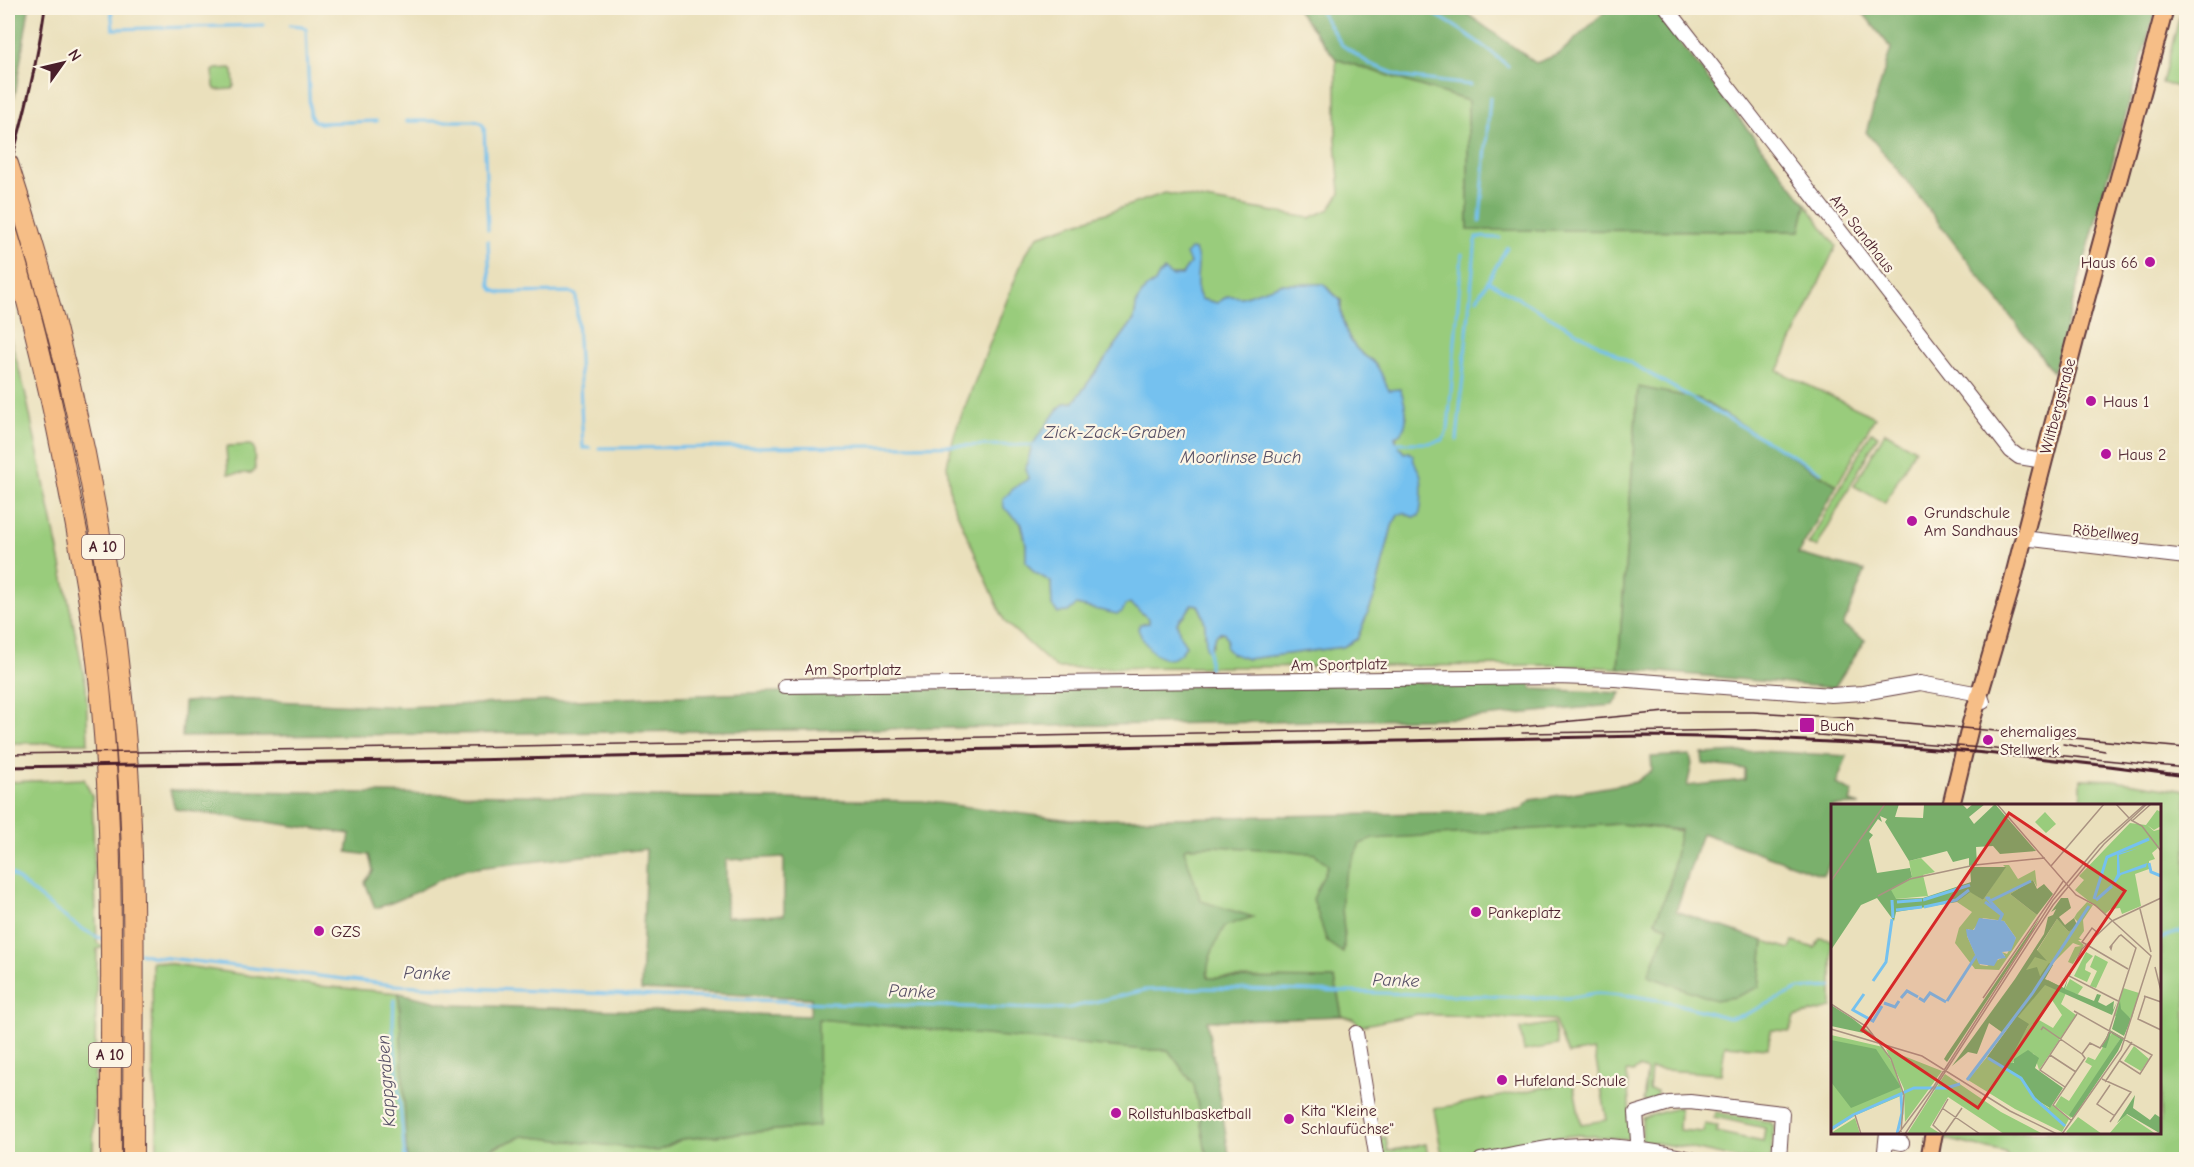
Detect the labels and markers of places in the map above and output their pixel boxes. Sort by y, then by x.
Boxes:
place label: Haus 66 [2081,254,2138,272]
marker: Haus 66 [2143,255,2157,269]
place label: Haus 1 [2103,393,2149,411]
marker: Haus 1 [2084,394,2098,408]
place label: Haus 2 [2118,446,2166,464]
marker: Haus 2 [2099,447,2113,461]
place label: Grundschule Am Sandhaus [1924,504,2018,540]
marker: Grundschule Am Sandhaus [1905,514,1919,528]
marker: Buch [1798,716,1816,734]
place label: Buch [1820,717,1854,735]
place label: ehemaliges Stellwerk [2000,723,2077,759]
marker: ehemaliges Stellwerk [1981,733,1995,747]
place label: Pankeplatz [1488,904,1561,922]
marker: Pankeplatz [1469,905,1483,919]
place label: GZS [331,923,361,941]
marker: GZS [312,924,326,938]
place label: Hufeland-Schule [1514,1072,1626,1090]
marker: Hufeland-Schule [1495,1073,1509,1087]
place label: Kita "Kleine Schlaufüchse" [1301,1102,1394,1138]
place label: Rollstuhlbasketball [1128,1105,1252,1123]
marker: Rollstuhlbasketball [1109,1106,1123,1120]
marker: Kita "Kleine Schlaufüchse" [1282,1112,1296,1126]

